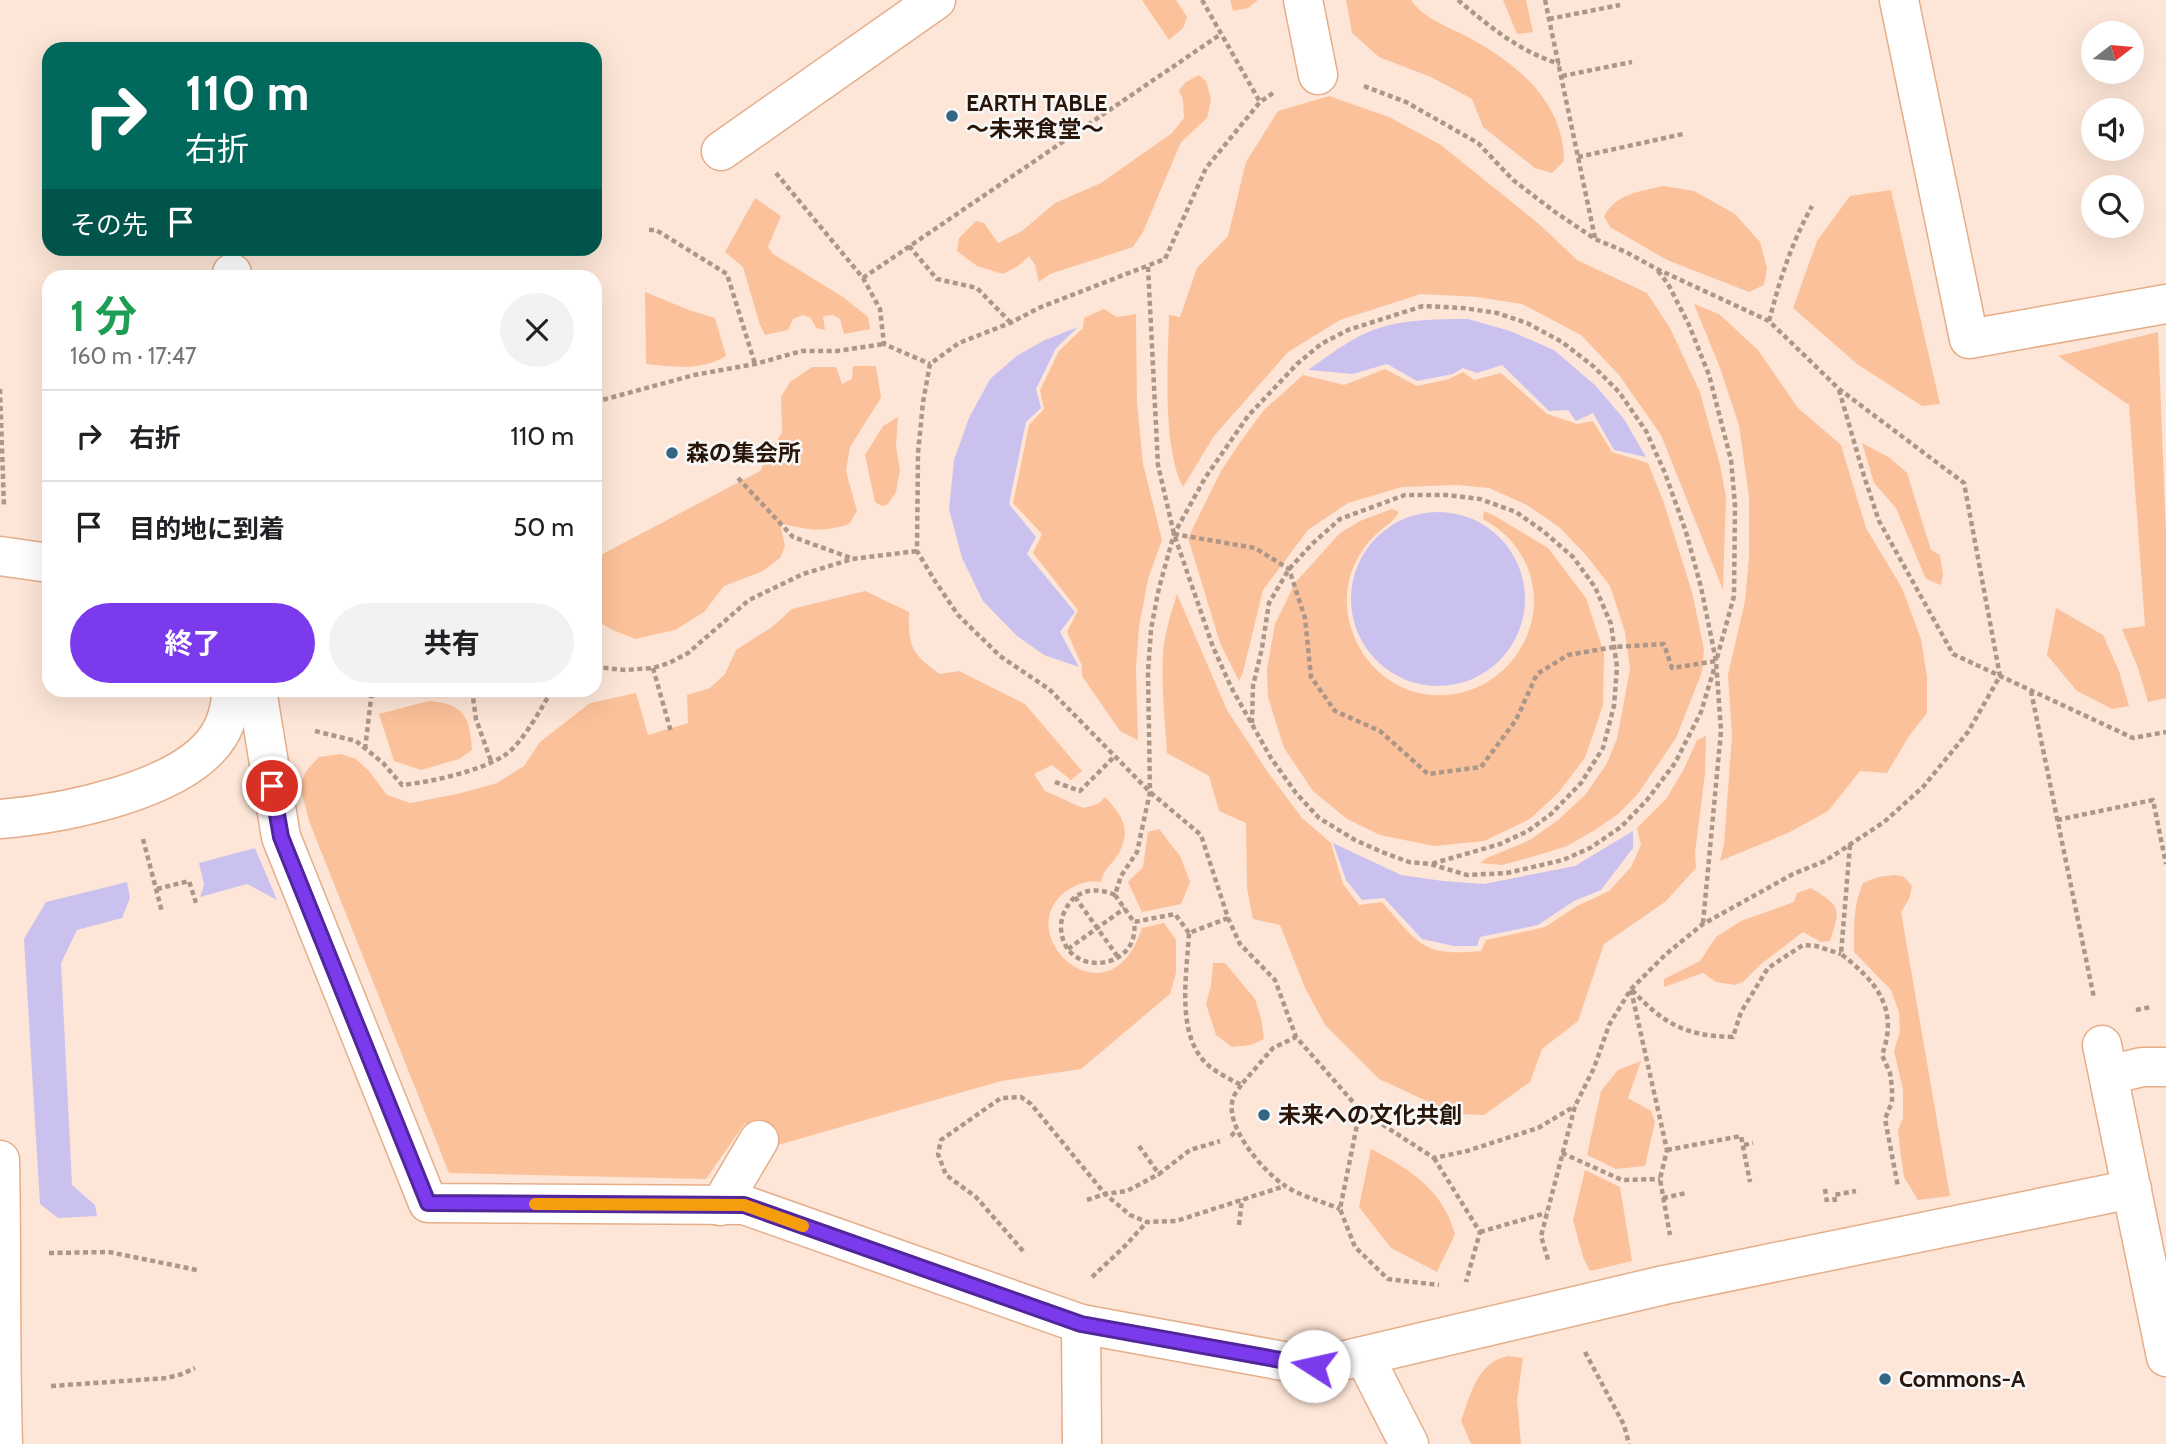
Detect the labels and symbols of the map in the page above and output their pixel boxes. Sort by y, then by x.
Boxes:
north arrow [2081,21,2144,84]
place label: EARTH TABLE 〜未来食堂〜 [966,89,1107,143]
marker: EARTH TABLE 〜未来食堂〜 [944,108,960,124]
place label: 森の集会所 [686,439,801,467]
marker: 森の集会所 [664,445,680,461]
pin [242,756,302,816]
place label: 未来への文化共創 [1278,1101,1462,1129]
marker: 未来への文化共創 [1256,1107,1272,1123]
position arrow [1277,1329,1351,1403]
place label: Commons-A [1899,1365,2026,1393]
marker: Commons-A [1877,1371,1893,1387]

